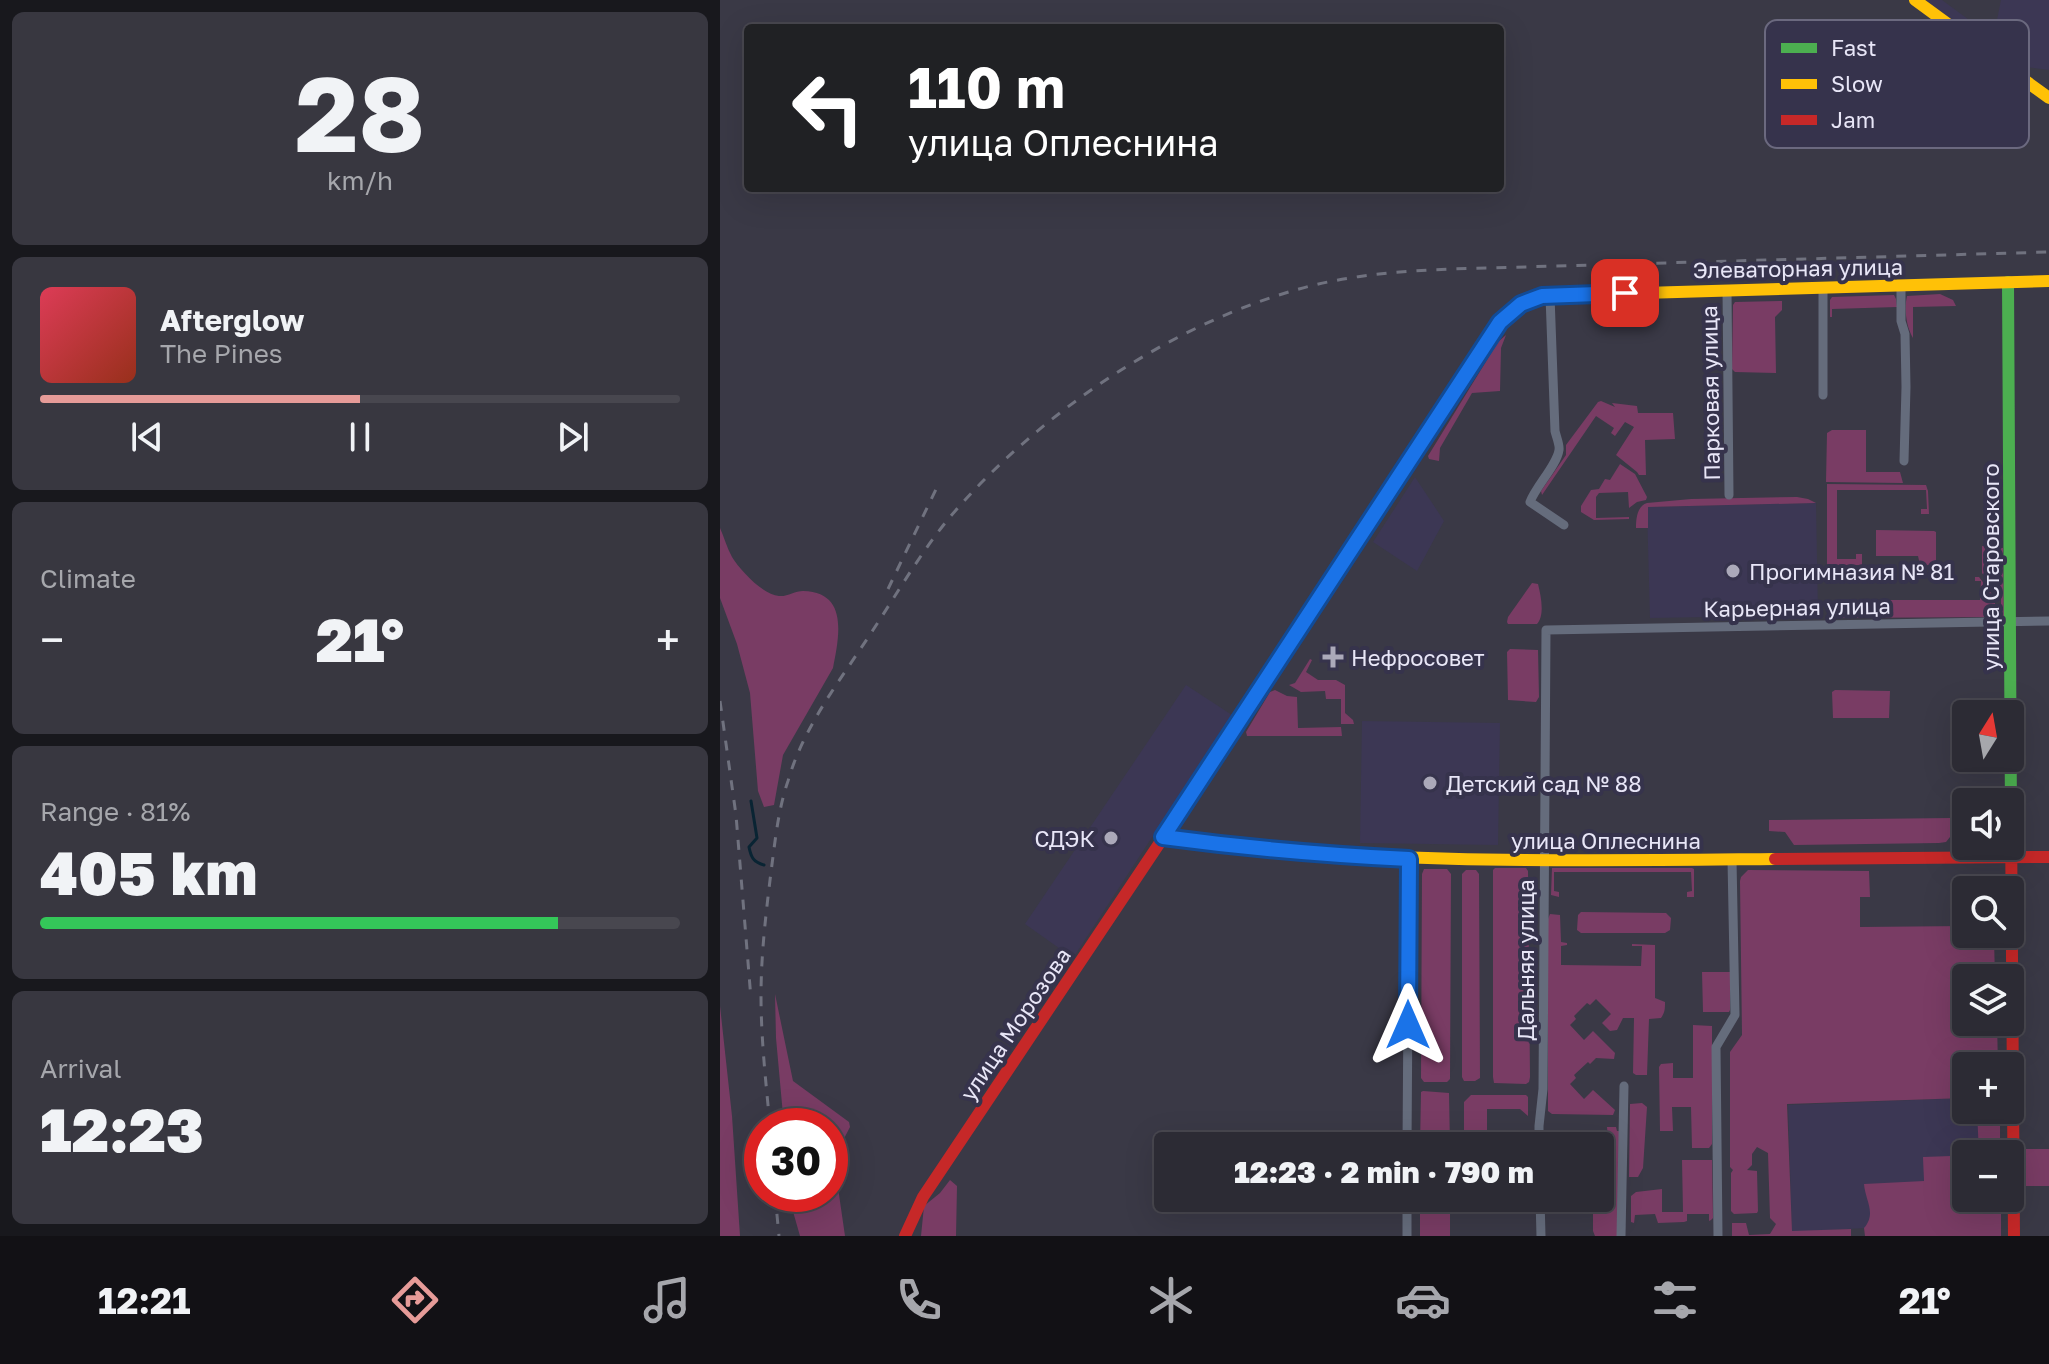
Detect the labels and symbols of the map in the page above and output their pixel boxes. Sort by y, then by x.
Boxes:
legend [1765,20,2029,148]
text: Fast [1831,34,1877,61]
text: Slow [1831,70,1883,97]
text: Jam [1831,106,1875,133]
street label: Элеваторная улица [1693,253,1903,283]
pin [1591,259,1659,327]
street label: Парковая улица [1695,305,1725,481]
street label: улица Старовского [1977,463,2004,671]
place label: Прогимназия № 81 [1749,558,1954,585]
marker: Прогимназия № 81 [1724,562,1742,580]
street label: Карьерная улица [1703,592,1891,622]
place label: Нефросовет [1351,644,1485,671]
marker: Нефросовет [1322,646,1344,668]
north arrow [1952,700,2024,772]
place label: Детский сад № 88 [1446,770,1642,797]
marker: Детский сад № 88 [1421,774,1439,792]
place label: СДЭК [1034,825,1095,852]
street label: улица Оплеснина [1511,827,1701,854]
marker: СДЭК [1102,829,1120,847]
street label: Дальняя улица [1512,879,1539,1041]
street label: улица Морозова [954,942,1076,1106]
position arrow [1366,983,1450,1067]
speed limit sign: 30 [744,1108,848,1212]

